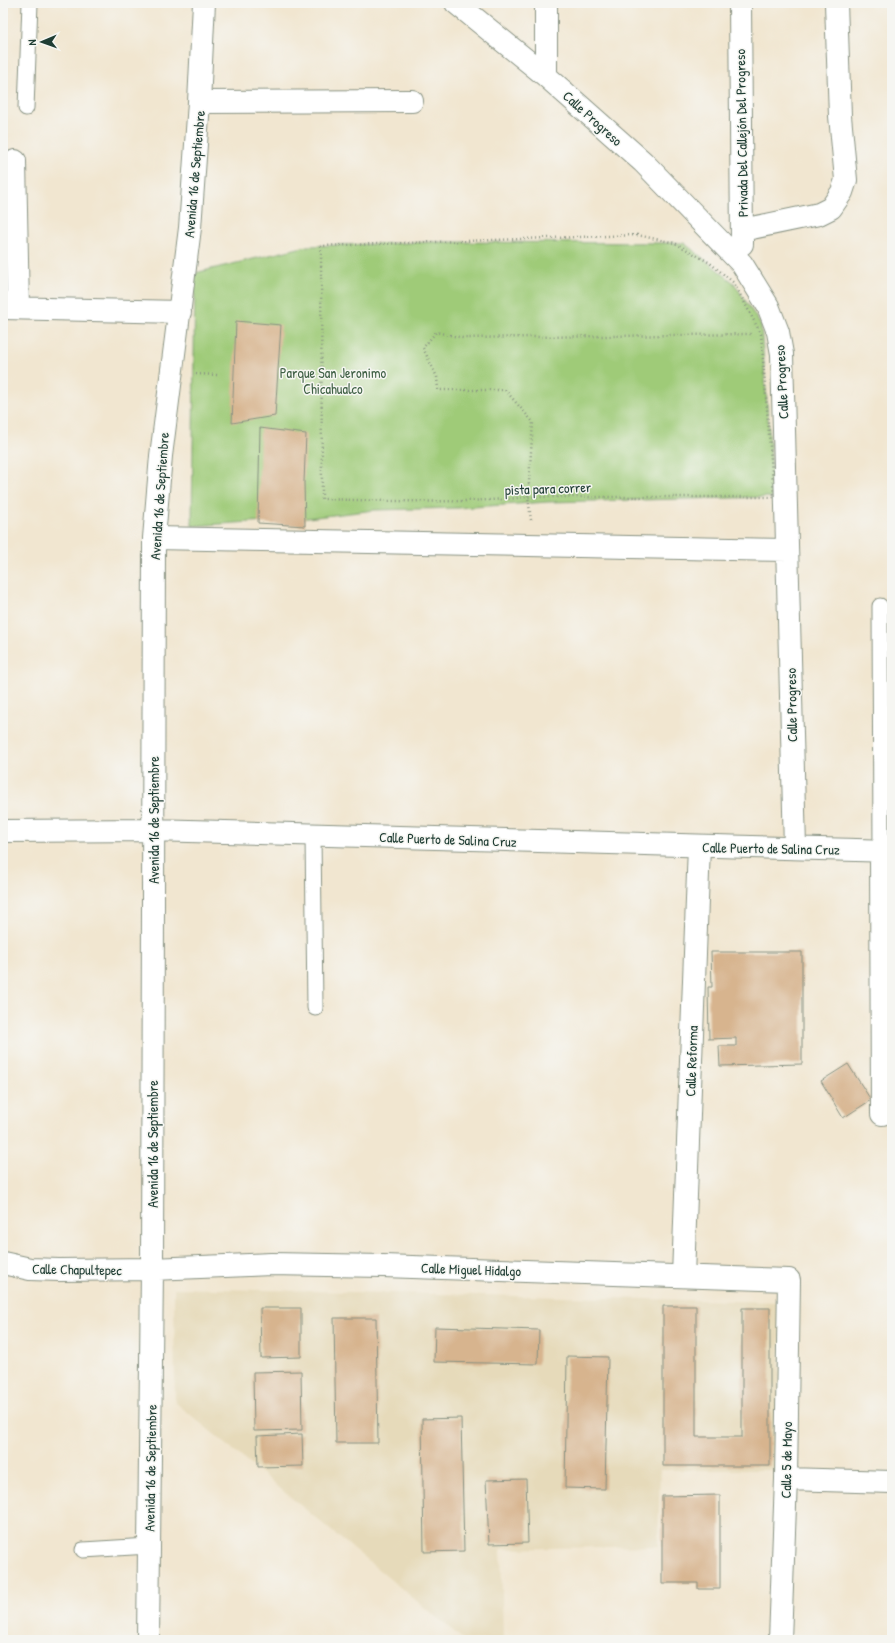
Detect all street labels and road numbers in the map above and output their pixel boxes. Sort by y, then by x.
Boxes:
street label: Privada Del Callejón Del Progreso [730,48,753,217]
street label: Calle Progreso [558,86,627,151]
street label: Avenida 16 de Septiembre [179,109,210,238]
street label: Calle Progreso [770,344,793,419]
street label: Avenida 16 de Septiembre [145,431,174,560]
street label: pista para correr [504,477,592,500]
street label: Calle Progreso [781,667,802,742]
street label: Avenida 16 de Septiembre [144,756,164,884]
street label: Calle Puerto de Salina Cruz [379,827,517,851]
street label: Calle Puerto de Salina Cruz [702,837,840,859]
street label: Calle Reforma [680,1025,702,1097]
street label: Avenida 16 de Septiembre [143,1080,163,1208]
street label: Calle Miguel Hidalgo [421,1258,522,1281]
street label: Calle Chapultepec [32,1259,123,1280]
street label: Avenida 16 de Septiembre [139,1404,162,1532]
street label: Calle 5 de Mayo [776,1421,797,1499]

